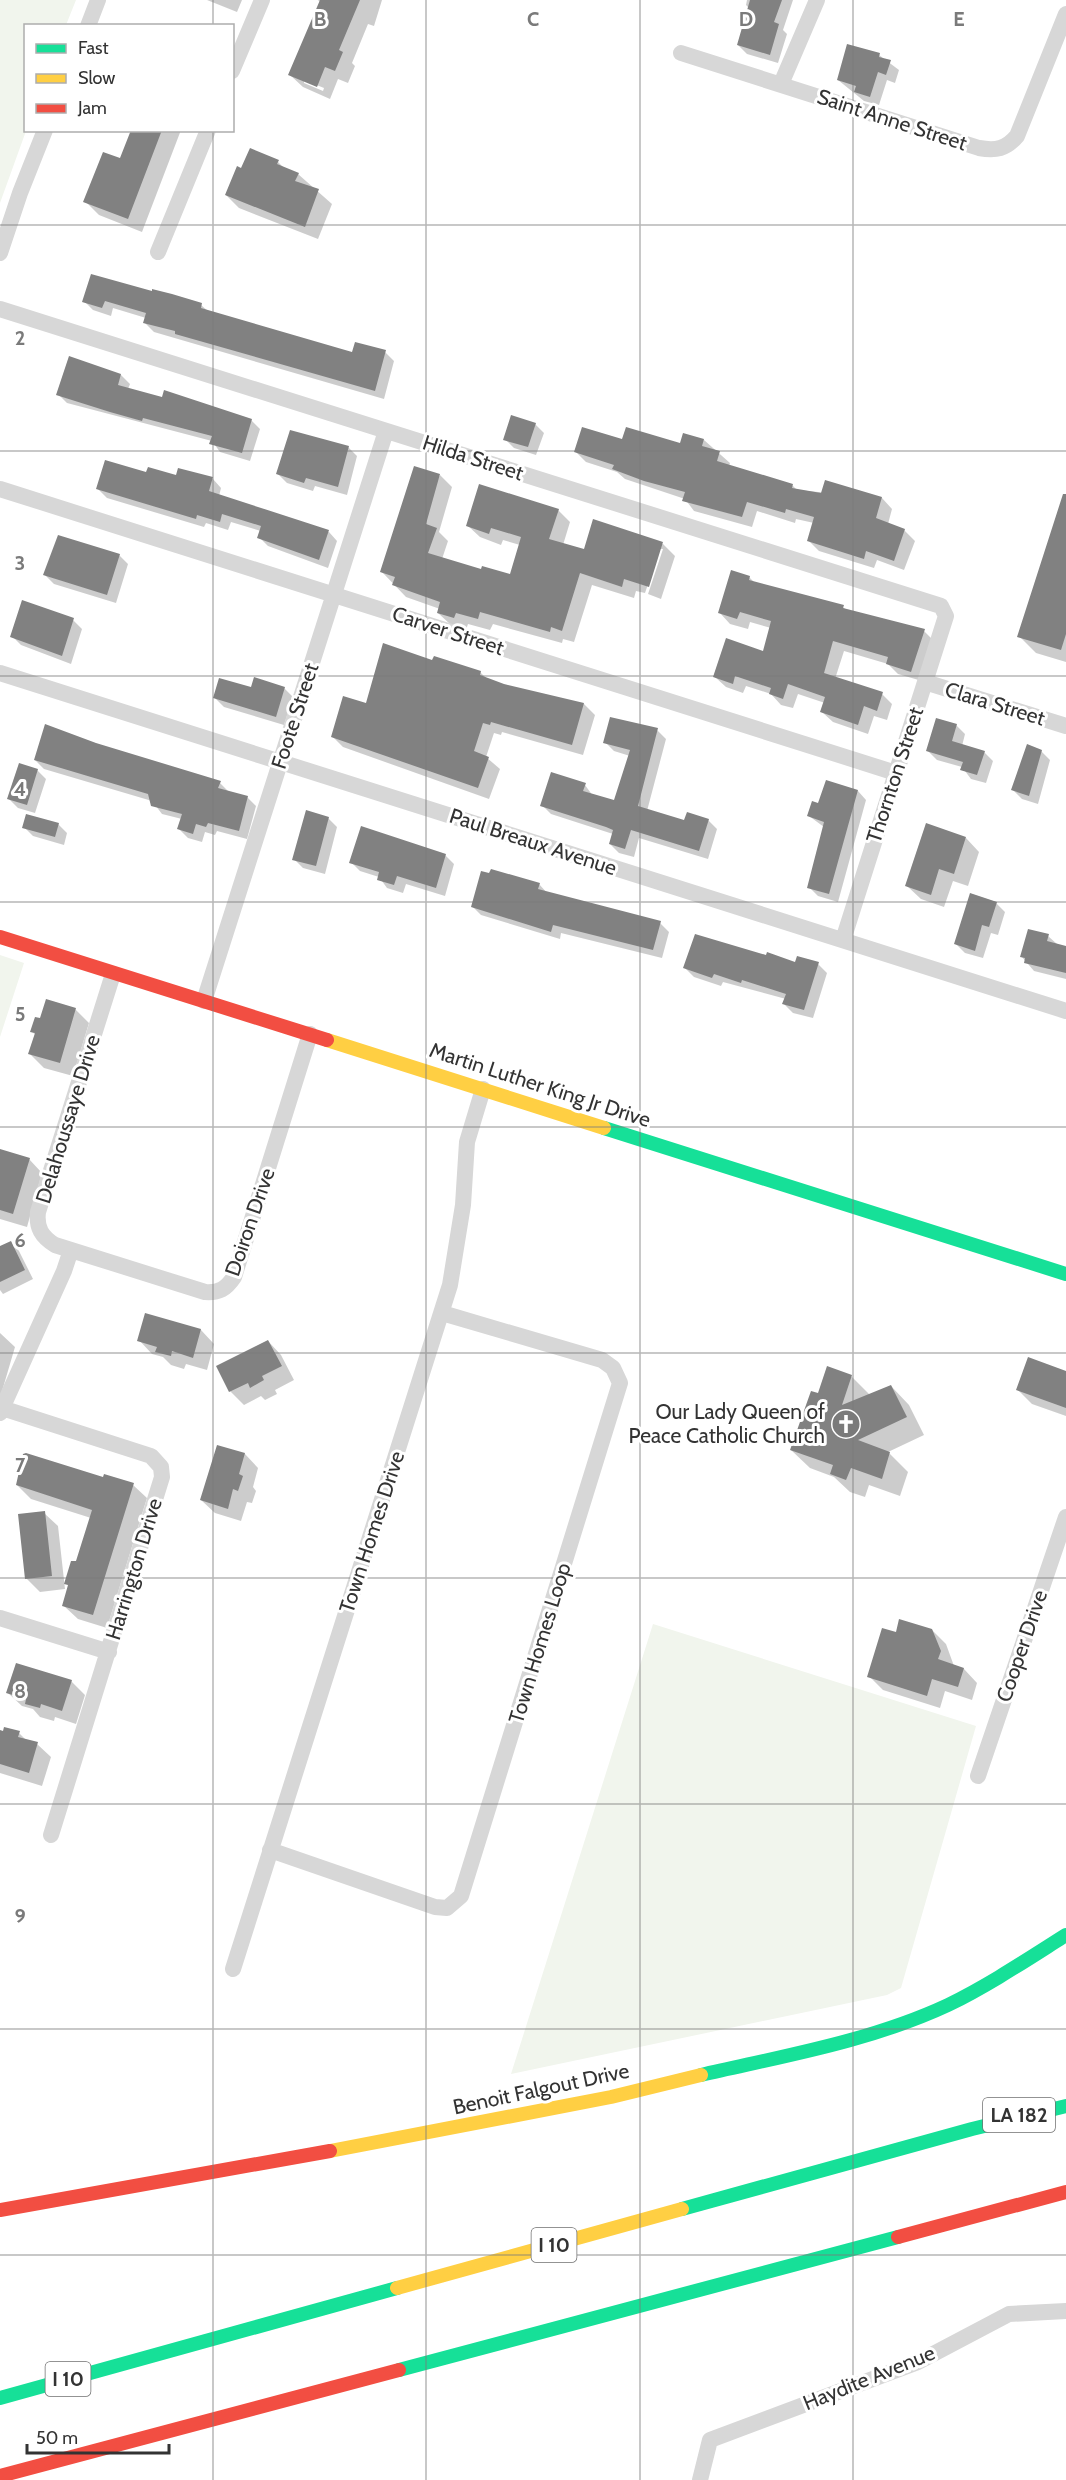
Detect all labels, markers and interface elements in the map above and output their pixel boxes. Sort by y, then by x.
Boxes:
text: B [314,7,326,31]
text: C [527,7,539,31]
text: D [739,7,753,31]
text: E [953,7,965,31]
legend [24,24,234,132]
text: Fast [78,37,109,59]
text: Slow [78,67,115,89]
street label: Saint Anne Street [814,84,970,156]
text: Jam [77,97,107,119]
text: 2 [15,326,25,350]
street label: Hilda Street [420,430,527,486]
text: 3 [15,551,25,575]
street label: Carver Street [389,601,507,660]
street label: Foote Street [266,660,323,772]
street label: Clara Street [942,676,1048,731]
street label: Thornton Street [861,704,928,846]
text: 4 [14,777,26,801]
street label: Paul Breaux Avenue [446,803,620,880]
text: 5 [15,1002,25,1026]
street label: Delahoussaye Drive [30,1031,105,1206]
street label: Martin Luther King Jr Drive [426,1037,654,1132]
street label: Doiron Drive [219,1164,280,1279]
text: 6 [14,1228,26,1252]
place label: Our Lady Queen of Peace Catholic Church [628,1399,825,1448]
church icon: Our Lady Queen of Peace Catholic Church [830,1408,862,1440]
street label: Town Homes Drive [334,1448,410,1616]
text: 7 [15,1453,26,1477]
street label: Harrington Drive [100,1495,167,1643]
street label: Town Homes Loop [503,1560,576,1726]
street label: Cooper Drive [991,1586,1052,1705]
text: 8 [14,1679,26,1703]
text: 9 [14,1904,26,1928]
street label: Benoit Falgout Drive [450,2058,632,2119]
road number: LA 182 [983,2098,1055,2132]
road number: I 10 [532,2228,576,2262]
street label: Haydite Avenue [799,2340,939,2415]
road number: I 10 [46,2362,90,2396]
scale bar [27,2417,170,2455]
text: 50 m [36,2427,78,2449]

